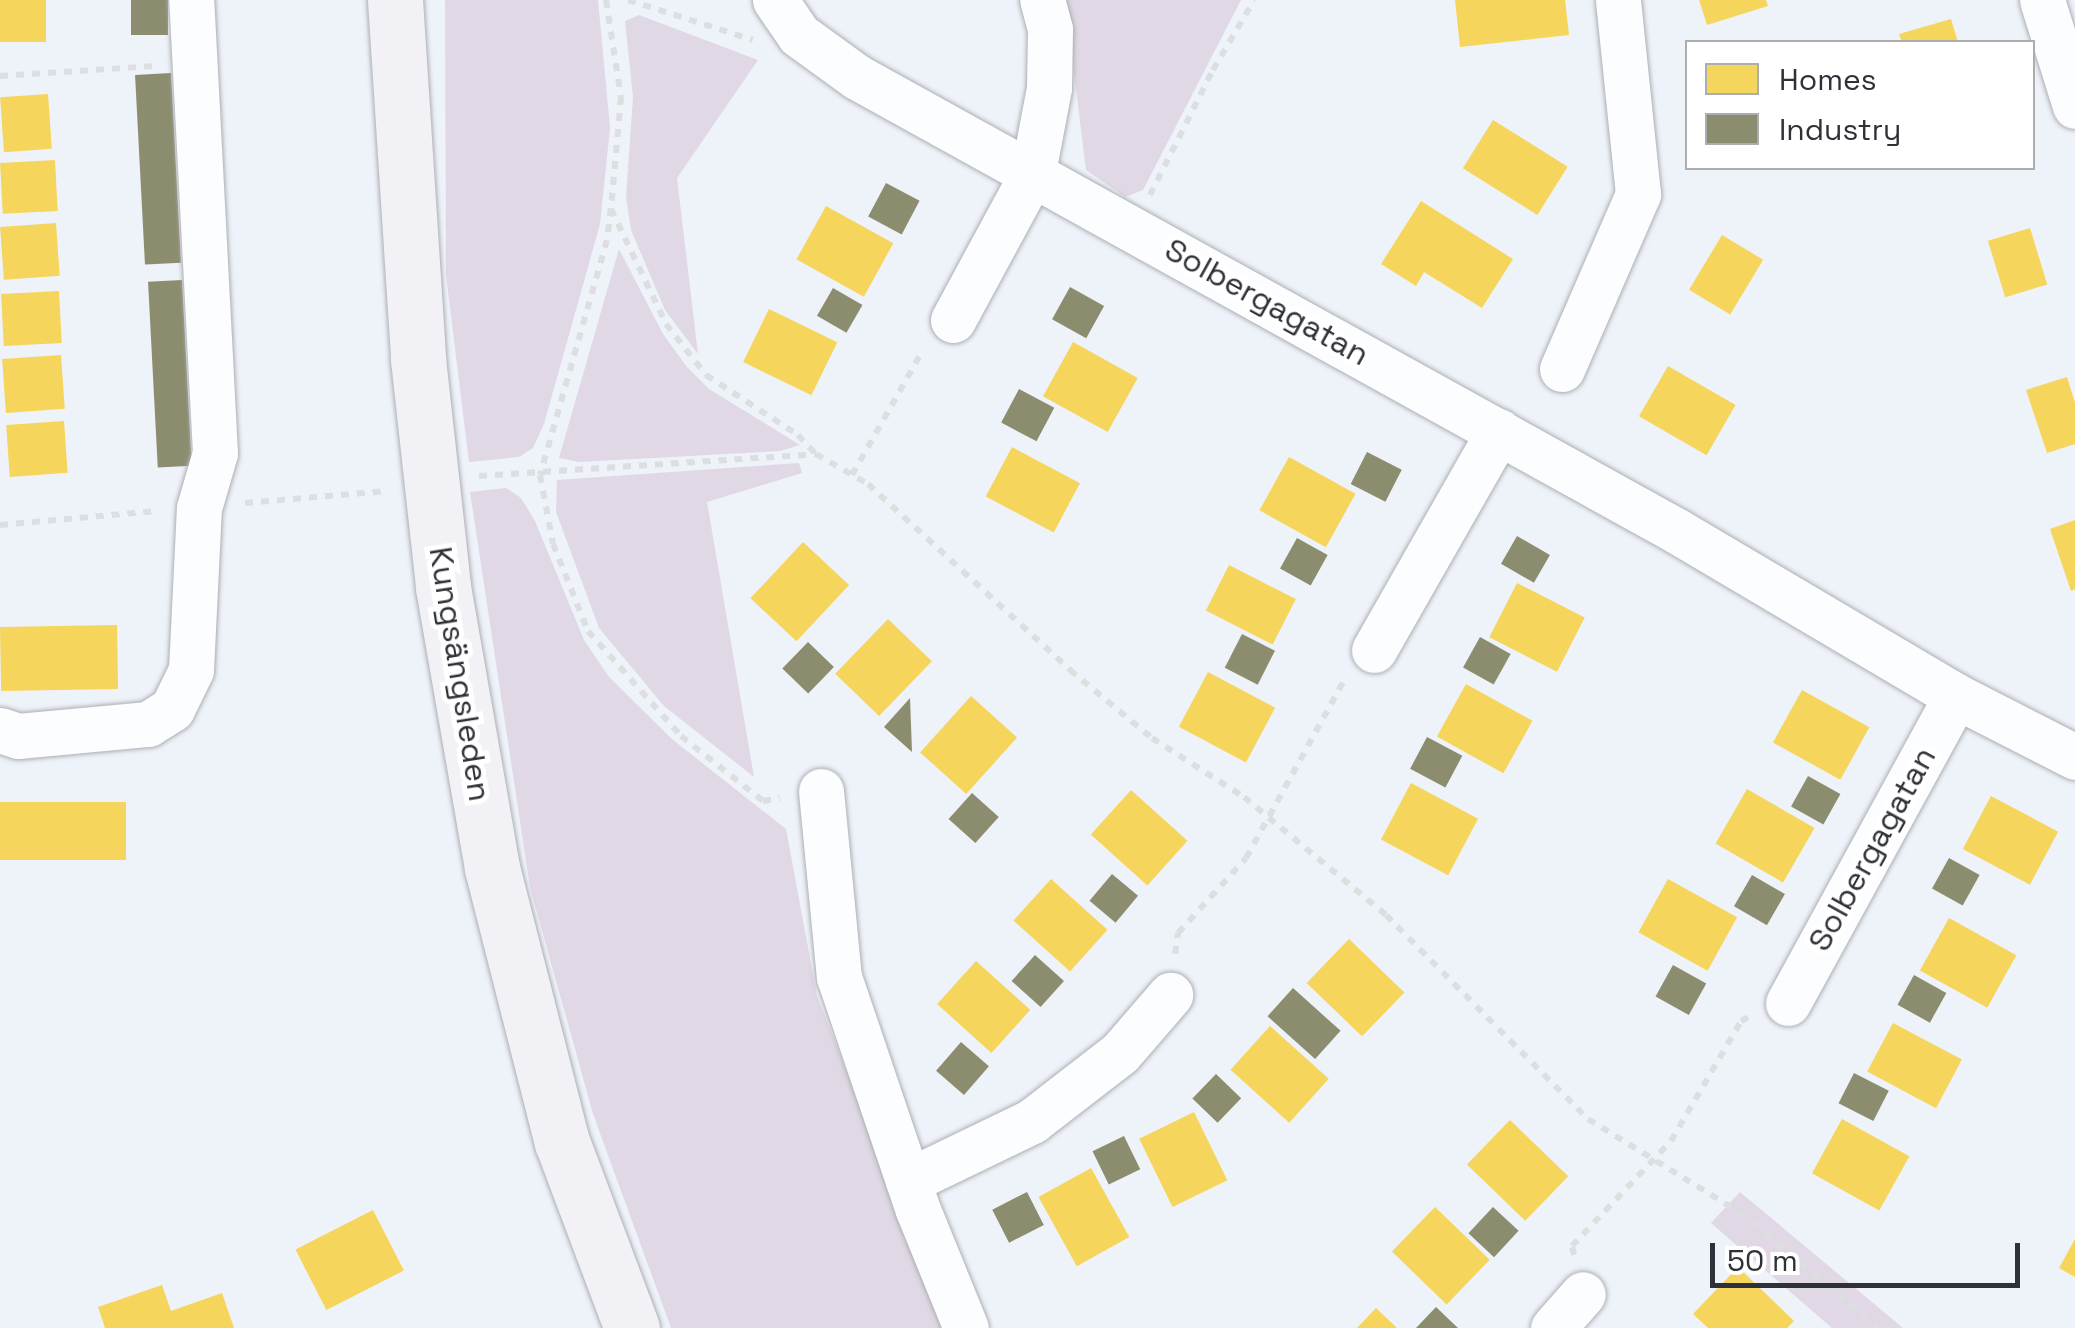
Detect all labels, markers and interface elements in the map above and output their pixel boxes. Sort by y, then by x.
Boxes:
legend [1685,40,2035,170]
text: Homes [1779,60,1877,99]
text: Industry [1779,110,1901,149]
street label: Solbergagatan [1158,230,1376,374]
street label: Kungsängsleden [421,544,499,804]
street label: Solbergagatan [1800,740,1944,958]
scale bar [1715,1223,2025,1285]
text: 50 m [1727,1241,1798,1280]

